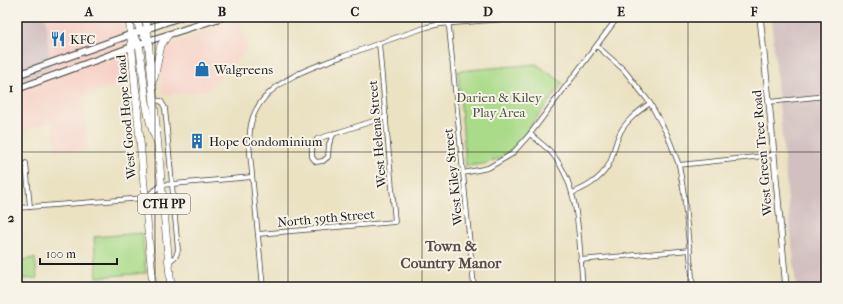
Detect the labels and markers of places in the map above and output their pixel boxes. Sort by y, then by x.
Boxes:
restaurant icon: KFC [49,30,67,48]
place label: KFC [70,32,95,47]
shop icon: Walgreens [193,60,211,78]
place label: Walgreens [213,62,273,77]
building icon: Hope Condominium [188,132,206,150]
place label: Hope Condominium [209,134,323,149]

